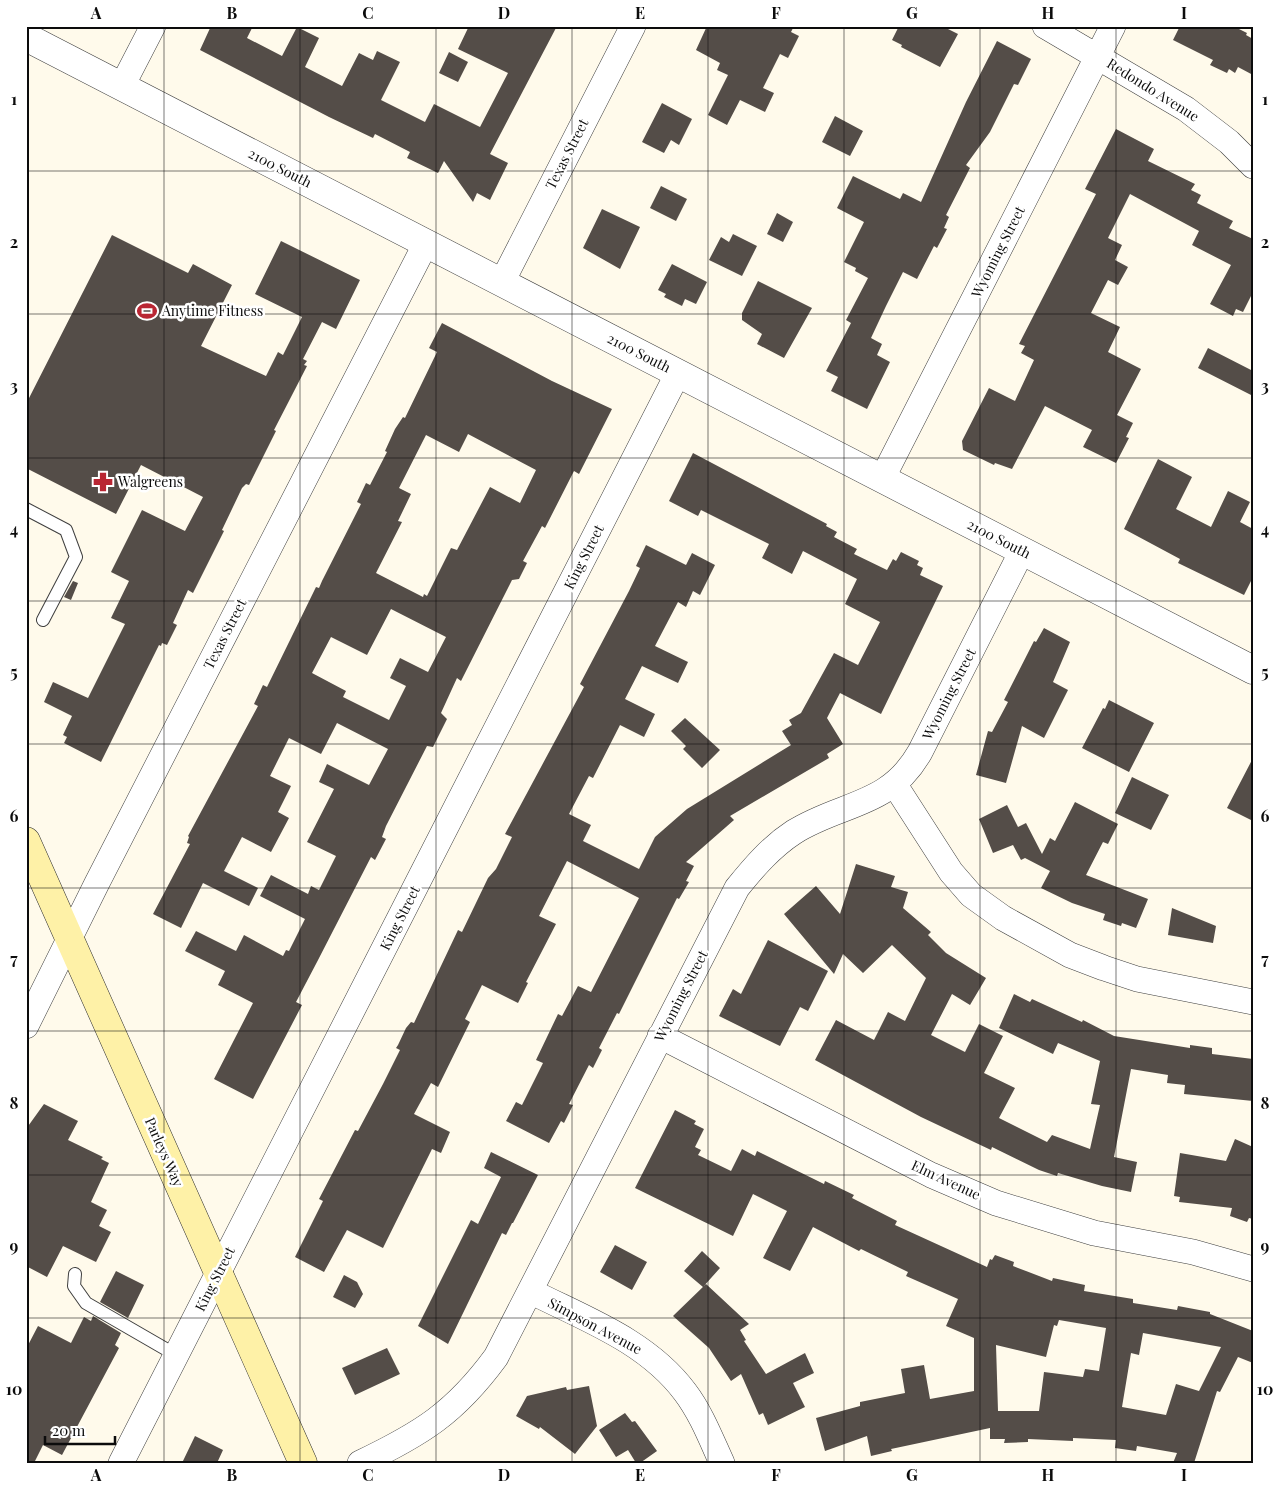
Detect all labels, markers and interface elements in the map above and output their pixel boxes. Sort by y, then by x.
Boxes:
text: A [90,2,102,23]
text: B [227,2,238,23]
text: C [362,2,374,23]
text: D [498,2,510,23]
text: E [635,2,645,23]
text: F [771,2,781,23]
text: G [906,2,918,23]
text: H [1042,2,1055,23]
text: I [1181,2,1187,23]
street label: Redondo Avenue [1104,54,1203,126]
text: 1 [11,88,17,109]
text: 1 [1262,88,1268,109]
street label: Texas Street [541,114,593,192]
street label: 2100 South [245,143,316,192]
street label: Wyoming Street [966,202,1029,302]
text: 2 [10,231,18,252]
text: 2 [1261,231,1269,252]
sports icon: Anytime Fitness [136,300,158,322]
place label: Anytime Fitness [161,301,263,320]
street label: 2100 South [604,328,675,377]
text: 3 [10,375,18,396]
text: 3 [1261,375,1269,396]
pharmacy icon: Walgreens [92,471,114,493]
place label: Walgreens [117,472,183,491]
street label: 2100 South [964,514,1035,563]
text: 4 [10,518,18,539]
text: 4 [1261,518,1269,539]
street label: King Street [559,520,608,592]
street label: Texas Street [199,594,251,672]
street label: Wyoming Street [917,644,980,744]
text: 5 [10,661,18,682]
text: 5 [1261,661,1269,682]
text: 6 [10,805,19,826]
text: 6 [1261,805,1270,826]
street label: King Street [375,881,424,953]
street label: Wyoming Street [649,946,712,1046]
text: 7 [10,948,18,969]
text: 7 [1261,948,1269,969]
text: 8 [10,1092,19,1113]
text: 8 [1261,1092,1270,1113]
street label: Parleys Way [141,1114,188,1189]
street label: Elm Avenue [909,1155,984,1204]
text: 9 [10,1235,19,1256]
text: 9 [1261,1235,1270,1256]
street label: King Street [190,1242,239,1314]
street label: Simpson Avenue [545,1293,645,1358]
text: 10 [6,1378,22,1399]
text: 10 [1257,1378,1273,1399]
scale bar [45,1414,115,1446]
text: 20 m [52,1420,86,1440]
text: A [90,1464,102,1485]
text: B [227,1464,238,1485]
text: C [362,1464,374,1485]
text: D [498,1464,510,1485]
text: E [635,1464,645,1485]
text: F [771,1464,781,1485]
text: G [906,1464,918,1485]
text: H [1042,1464,1055,1485]
text: I [1181,1464,1187,1485]

